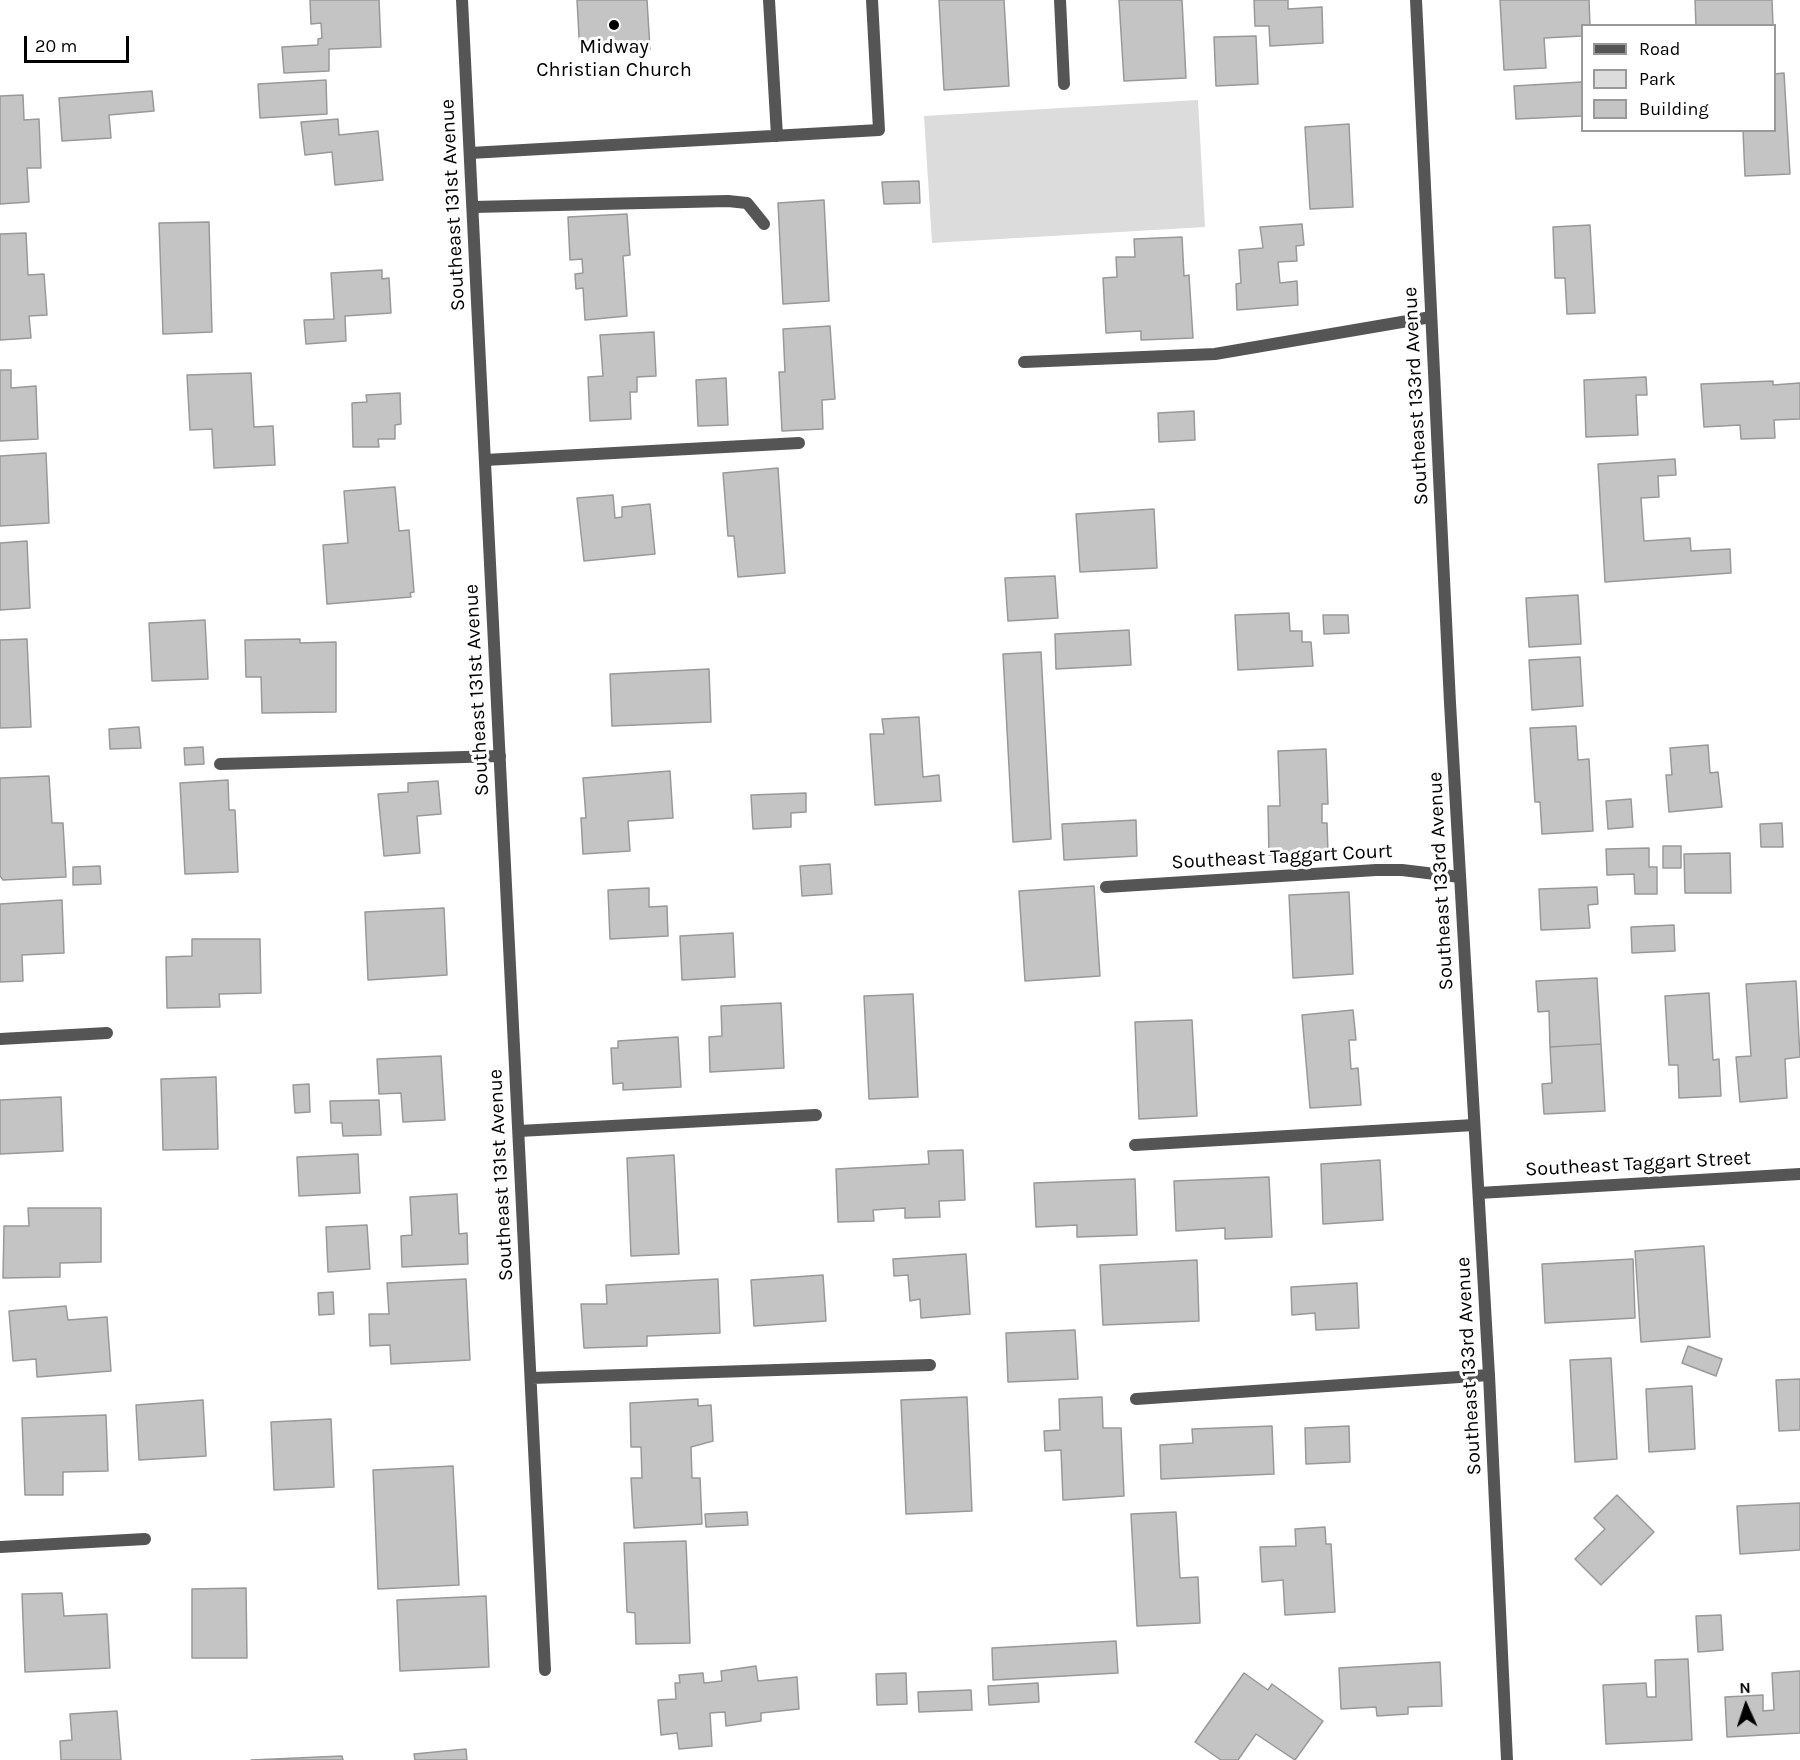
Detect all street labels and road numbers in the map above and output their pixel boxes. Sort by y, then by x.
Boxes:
street label: Southeast 131st Avenue [435,98,471,312]
street label: Southeast 133rd Avenue [1398,286,1434,506]
street label: Southeast 131st Avenue [459,583,495,797]
street label: Southeast 133rd Avenue [1423,771,1459,991]
street label: Southeast Taggart Court [1171,839,1393,875]
street label: Southeast 131st Avenue [483,1068,519,1282]
street label: Southeast Taggart Street [1525,1146,1751,1182]
street label: Southeast 133rd Avenue [1451,1256,1487,1476]

